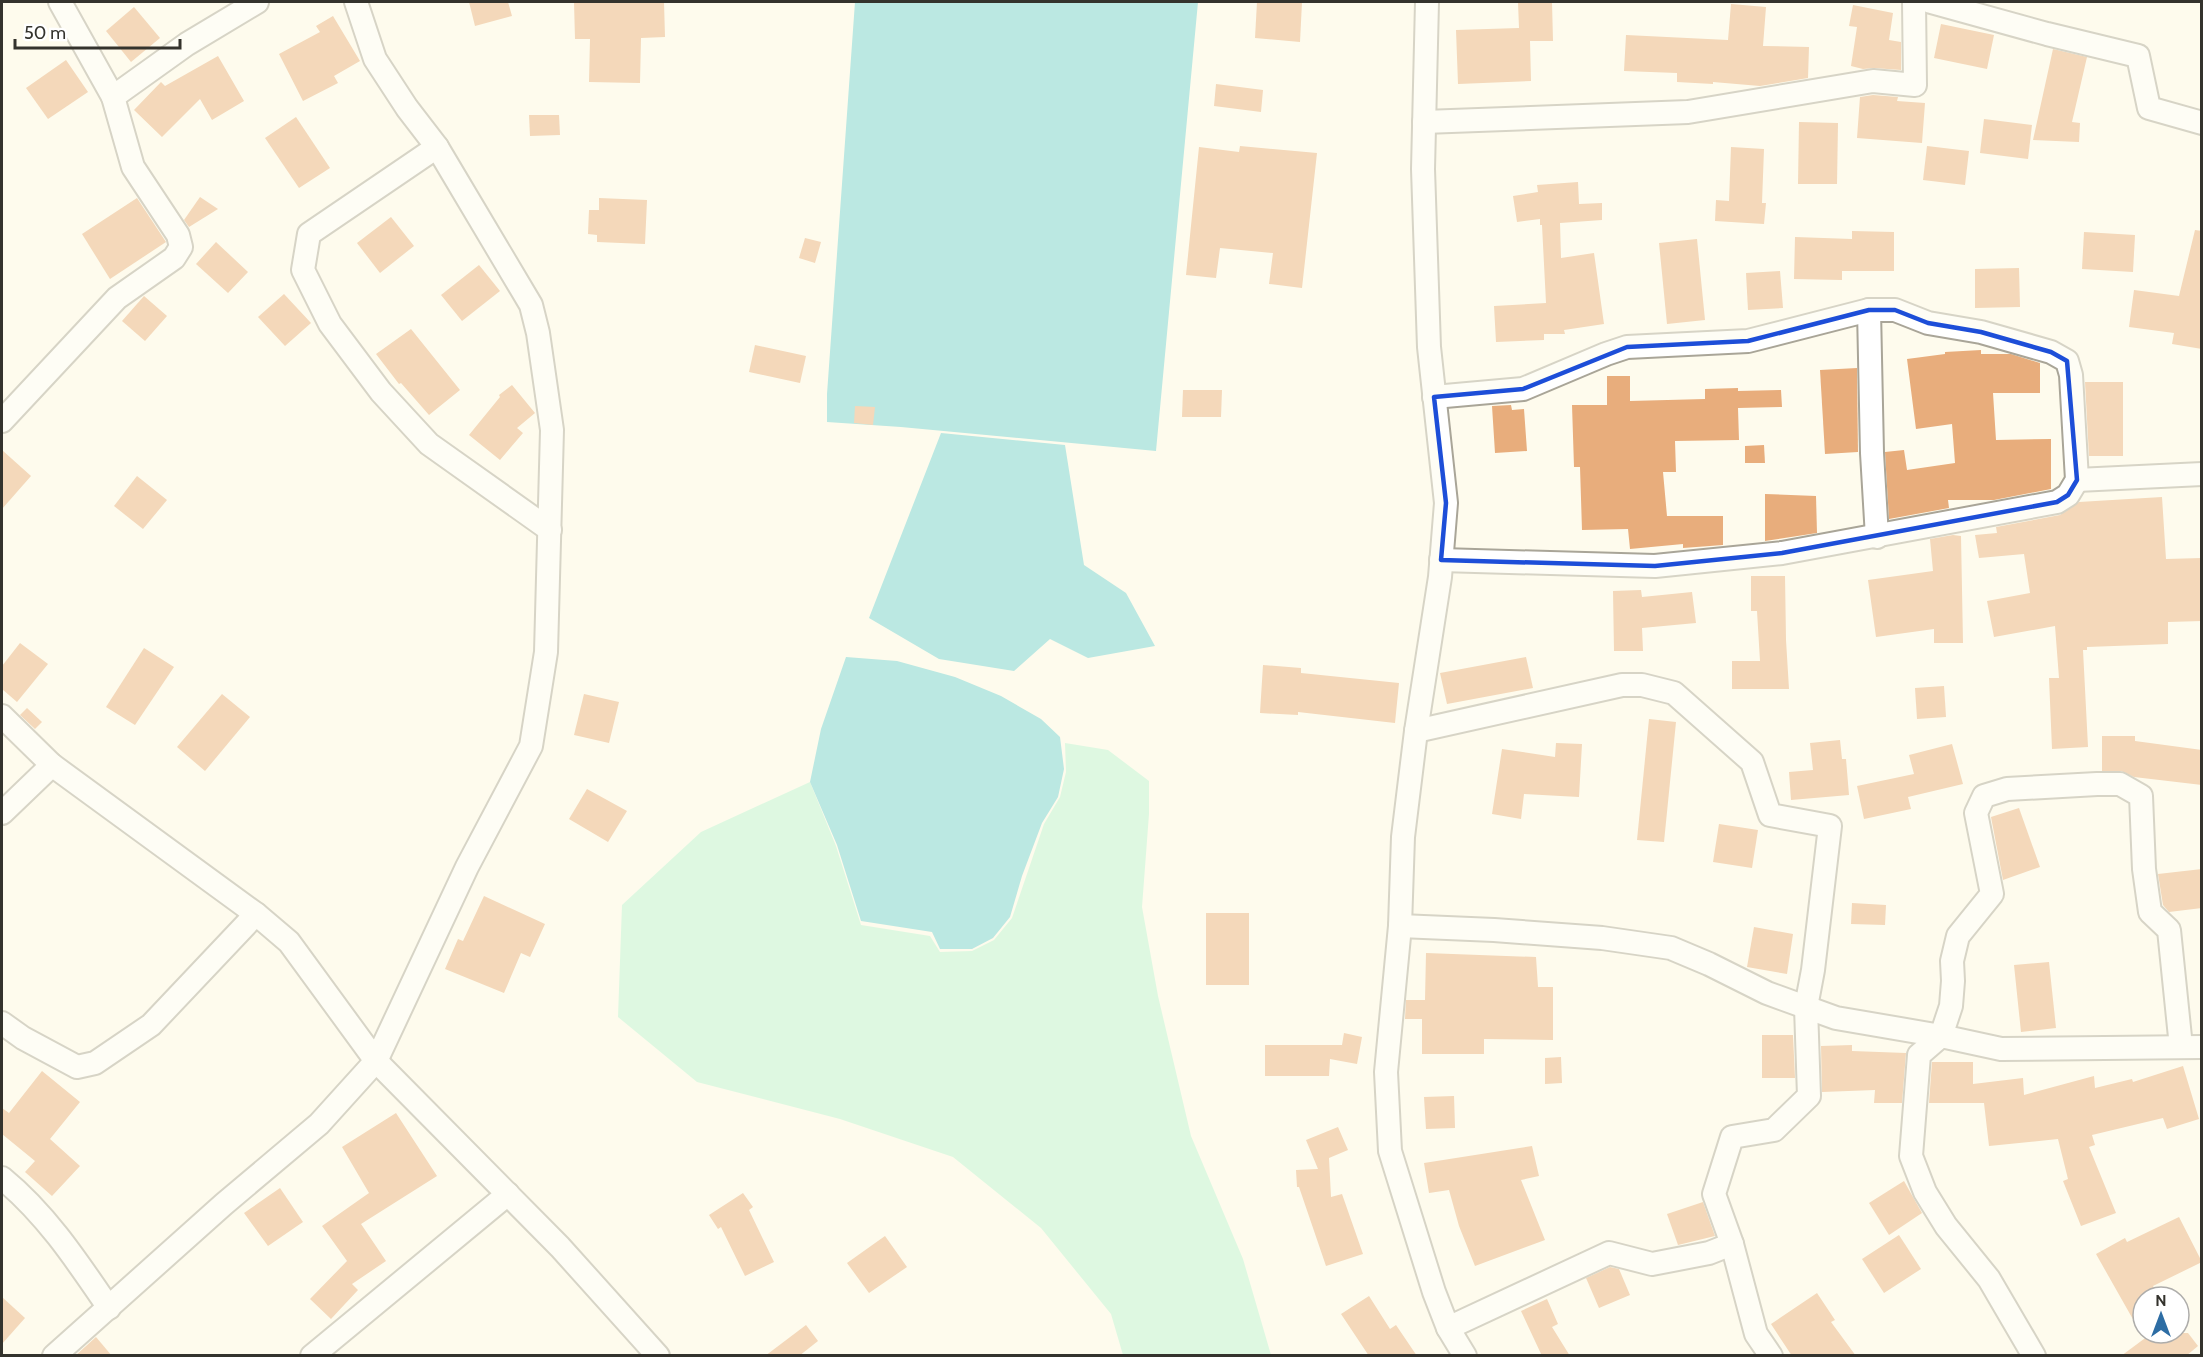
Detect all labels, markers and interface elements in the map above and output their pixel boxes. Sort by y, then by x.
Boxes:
scale bar [15,12,180,50]
text: 50 m [24,22,66,44]
north arrow [2131,1285,2191,1345]
text: N [2155,1291,2167,1310]

